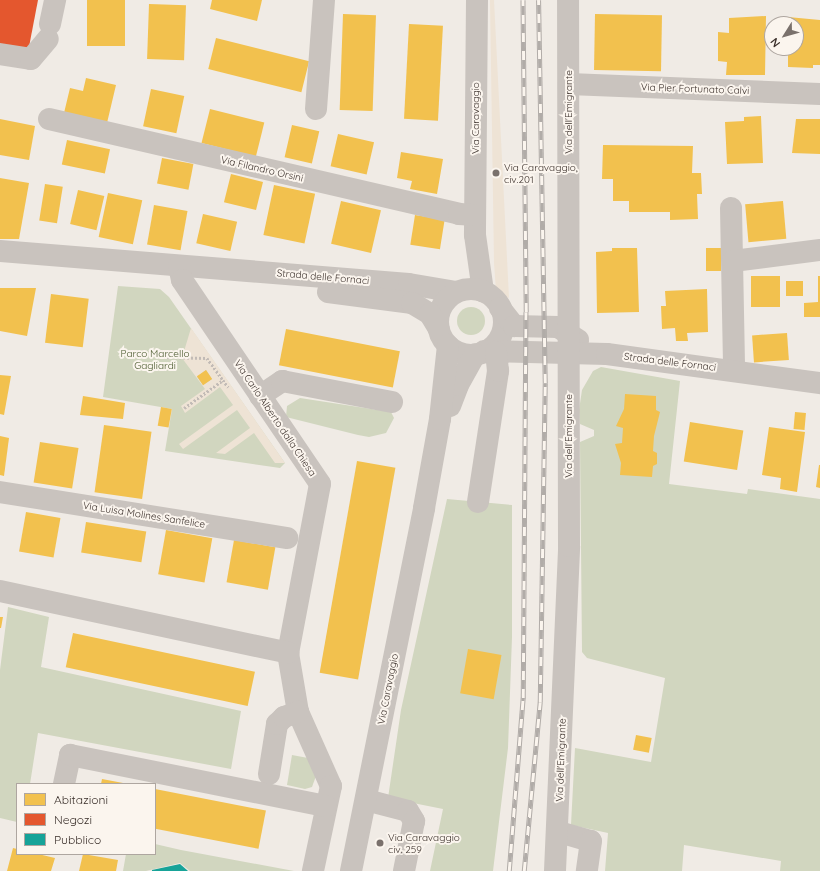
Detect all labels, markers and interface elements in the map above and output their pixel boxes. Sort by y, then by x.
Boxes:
north arrow [764,16,804,56]
text: N [767,35,783,50]
street label: Via dell'Emigrante [563,70,575,154]
street label: Via Pier Fortunato Calvi [641,81,749,97]
street label: Via Caravaggio [470,82,482,154]
street label: Via Filandro Orsini [220,154,304,184]
place label: Via Caravaggio, civ.201 [504,161,578,184]
marker: Via Caravaggio, civ.201 [491,168,501,178]
street label: Strada delle Fornaci [276,267,370,287]
park label: Parco Marcello Gagliardi [121,347,189,370]
street label: Strada delle Fornaci [623,350,717,374]
street label: Via Carlo Alberto dalla Chiesa [232,358,318,478]
street label: Via dell'Emigrante [563,394,575,478]
street label: Via Luisa Molines Sanfelice [82,499,206,531]
street label: Via Caravaggio [375,653,401,725]
street label: Via dell'Emigrante [554,718,568,802]
legend [16,783,156,855]
text: Abitazioni [54,792,108,807]
text: Negozi [54,812,92,827]
place label: Via Caravaggio civ. 259 [388,831,460,854]
text: Pubblico [54,832,101,847]
marker: Via Caravaggio civ. 259 [375,838,385,848]

